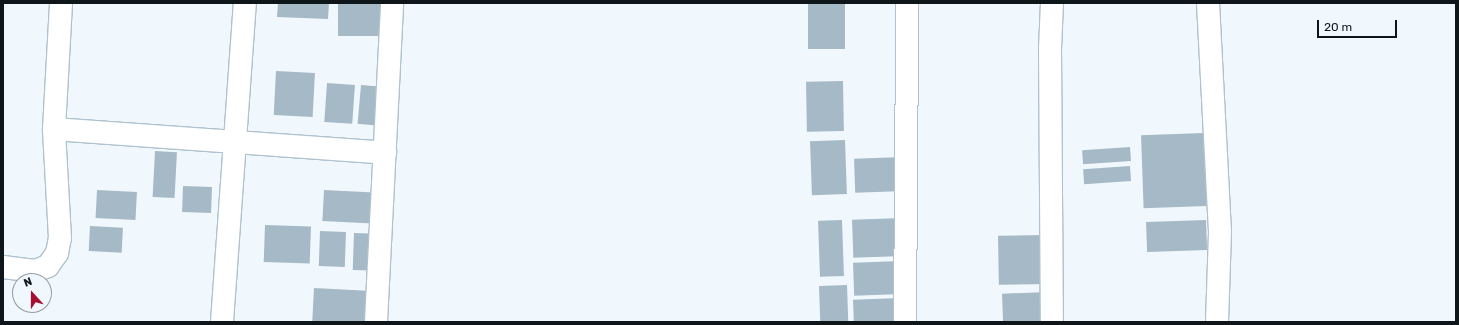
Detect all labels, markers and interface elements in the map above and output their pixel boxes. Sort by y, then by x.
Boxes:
scale bar [1319,12,1399,38]
text: 20 m [1324,20,1352,34]
north arrow [12,273,52,313]
text: N [22,275,34,290]

